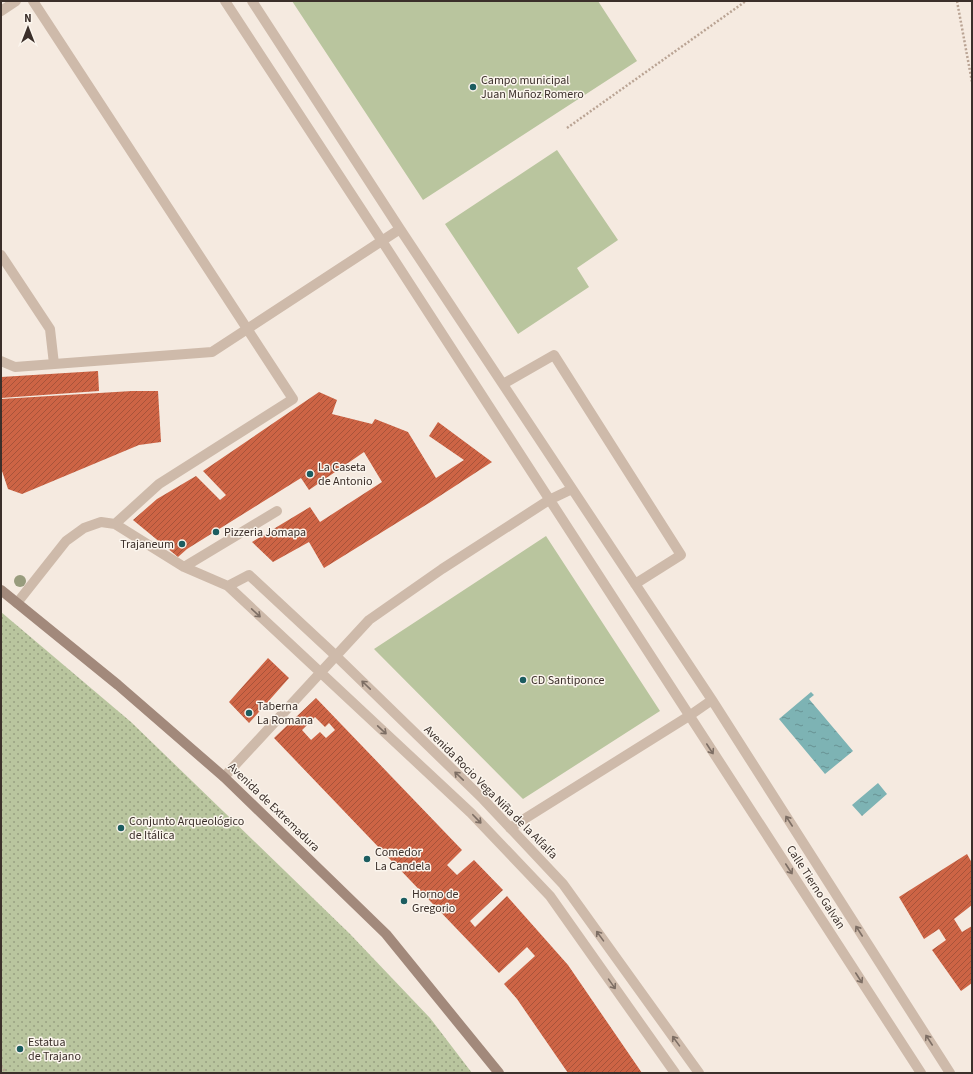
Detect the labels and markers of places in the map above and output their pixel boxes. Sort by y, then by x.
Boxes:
place label: Campo municipal Juan Muñoz Romero [481,72,584,103]
marker: Campo municipal Juan Muñoz Romero [468,82,478,92]
place label: La Caseta de Antonio [318,459,373,490]
marker: La Caseta de Antonio [305,469,315,479]
place label: Pizzeria Jomapa [224,524,306,541]
marker: Pizzeria Jomapa [211,527,221,537]
place label: Trajaneum [120,536,174,553]
marker: Trajaneum [177,539,187,549]
place label: CD Santiponce [531,672,605,689]
marker: CD Santiponce [518,675,528,685]
place label: Taberna La Romana [257,698,313,729]
marker: Taberna La Romana [244,708,254,718]
place label: Conjunto Arqueológico de Itálica [129,813,244,844]
marker: Conjunto Arqueológico de Itálica [116,823,126,833]
place label: Comedor La Candela [375,844,430,875]
marker: Comedor La Candela [362,854,372,864]
place label: Horno de Gregorio [412,886,459,917]
marker: Horno de Gregorio [399,896,409,906]
place label: Estatua de Trajano [28,1034,81,1065]
marker: Estatua de Trajano [15,1044,25,1054]

